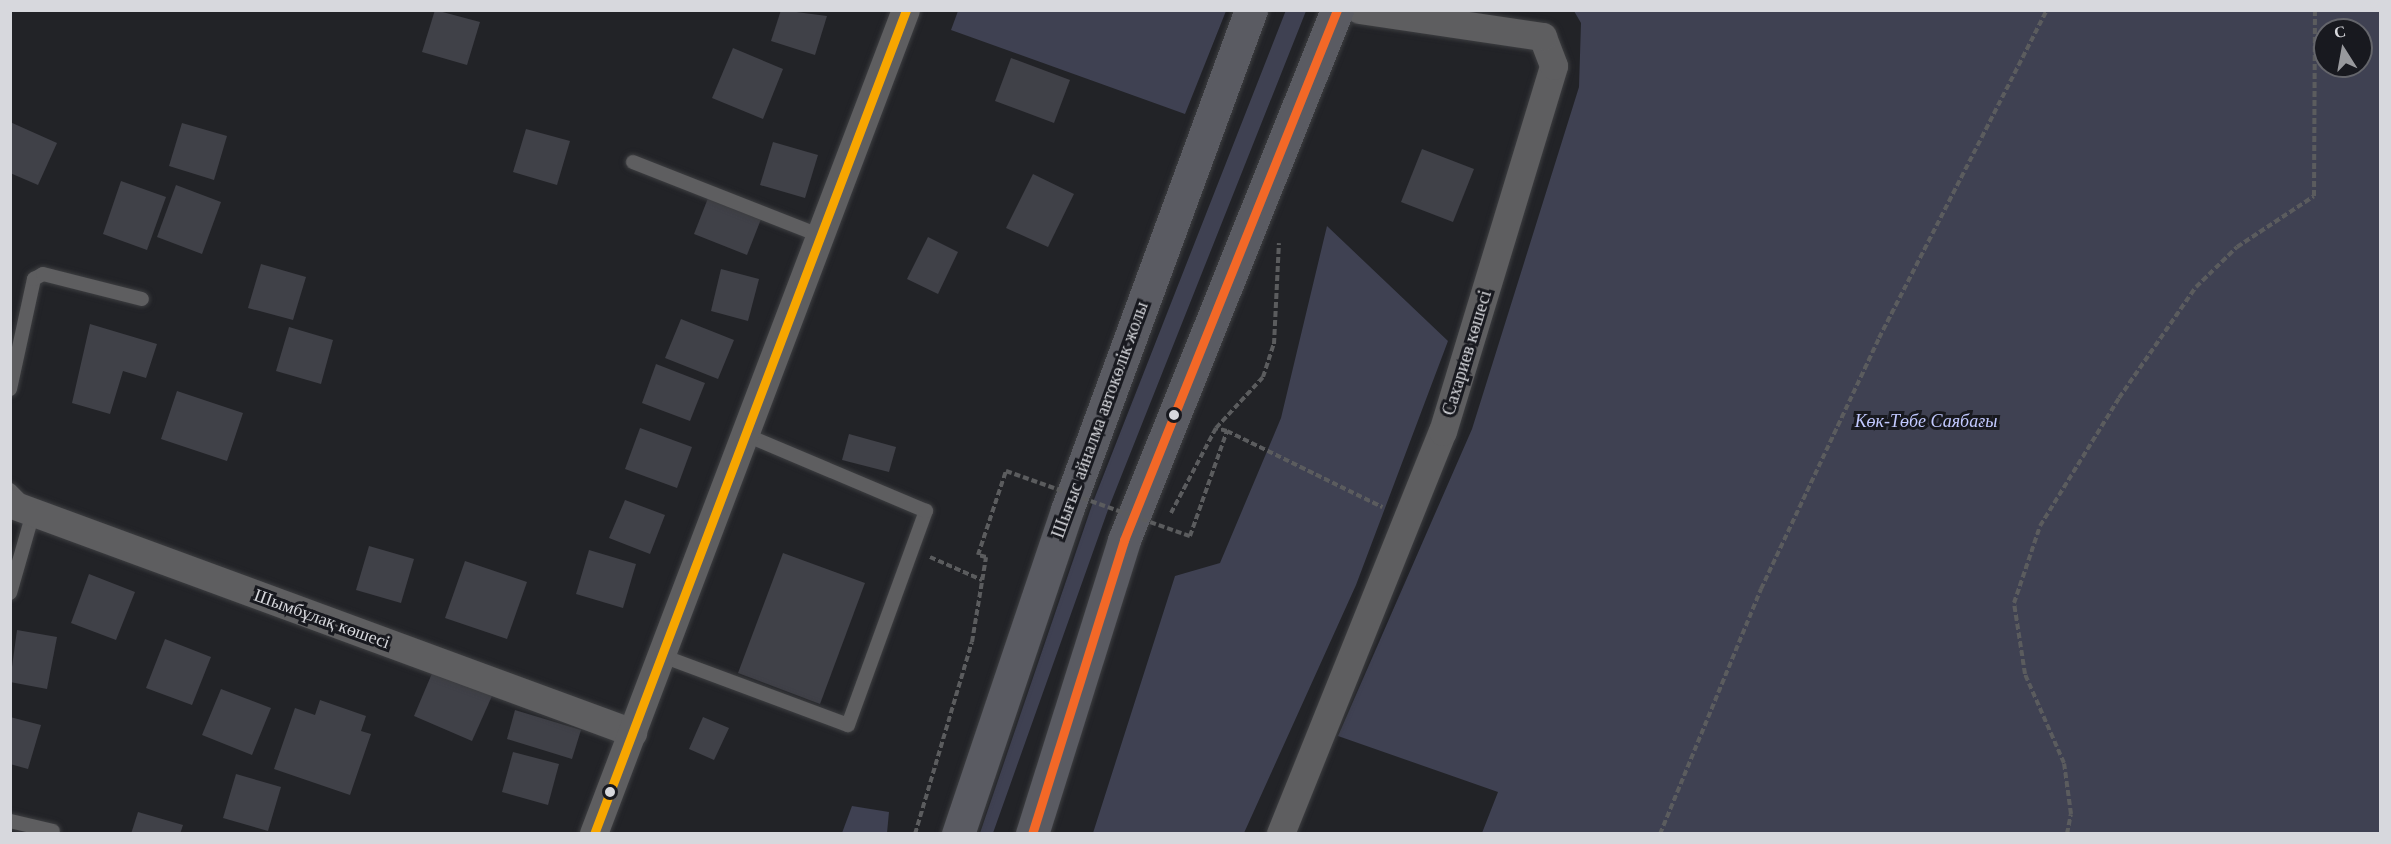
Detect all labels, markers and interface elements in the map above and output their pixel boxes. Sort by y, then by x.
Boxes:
north arrow [2313,18,2373,78]
text: С [2333,22,2347,41]
street label: Сахариев көшесі [1438,288,1496,418]
street label: Шығыс айналма автокөлік жолы [1047,299,1153,541]
unlabelled marker [1168,409,1180,421]
park label: Көк-Төбе Саябағы [1855,410,1997,432]
street label: Шымбұлақ көшесі [251,584,393,654]
unlabelled marker [604,786,616,798]

